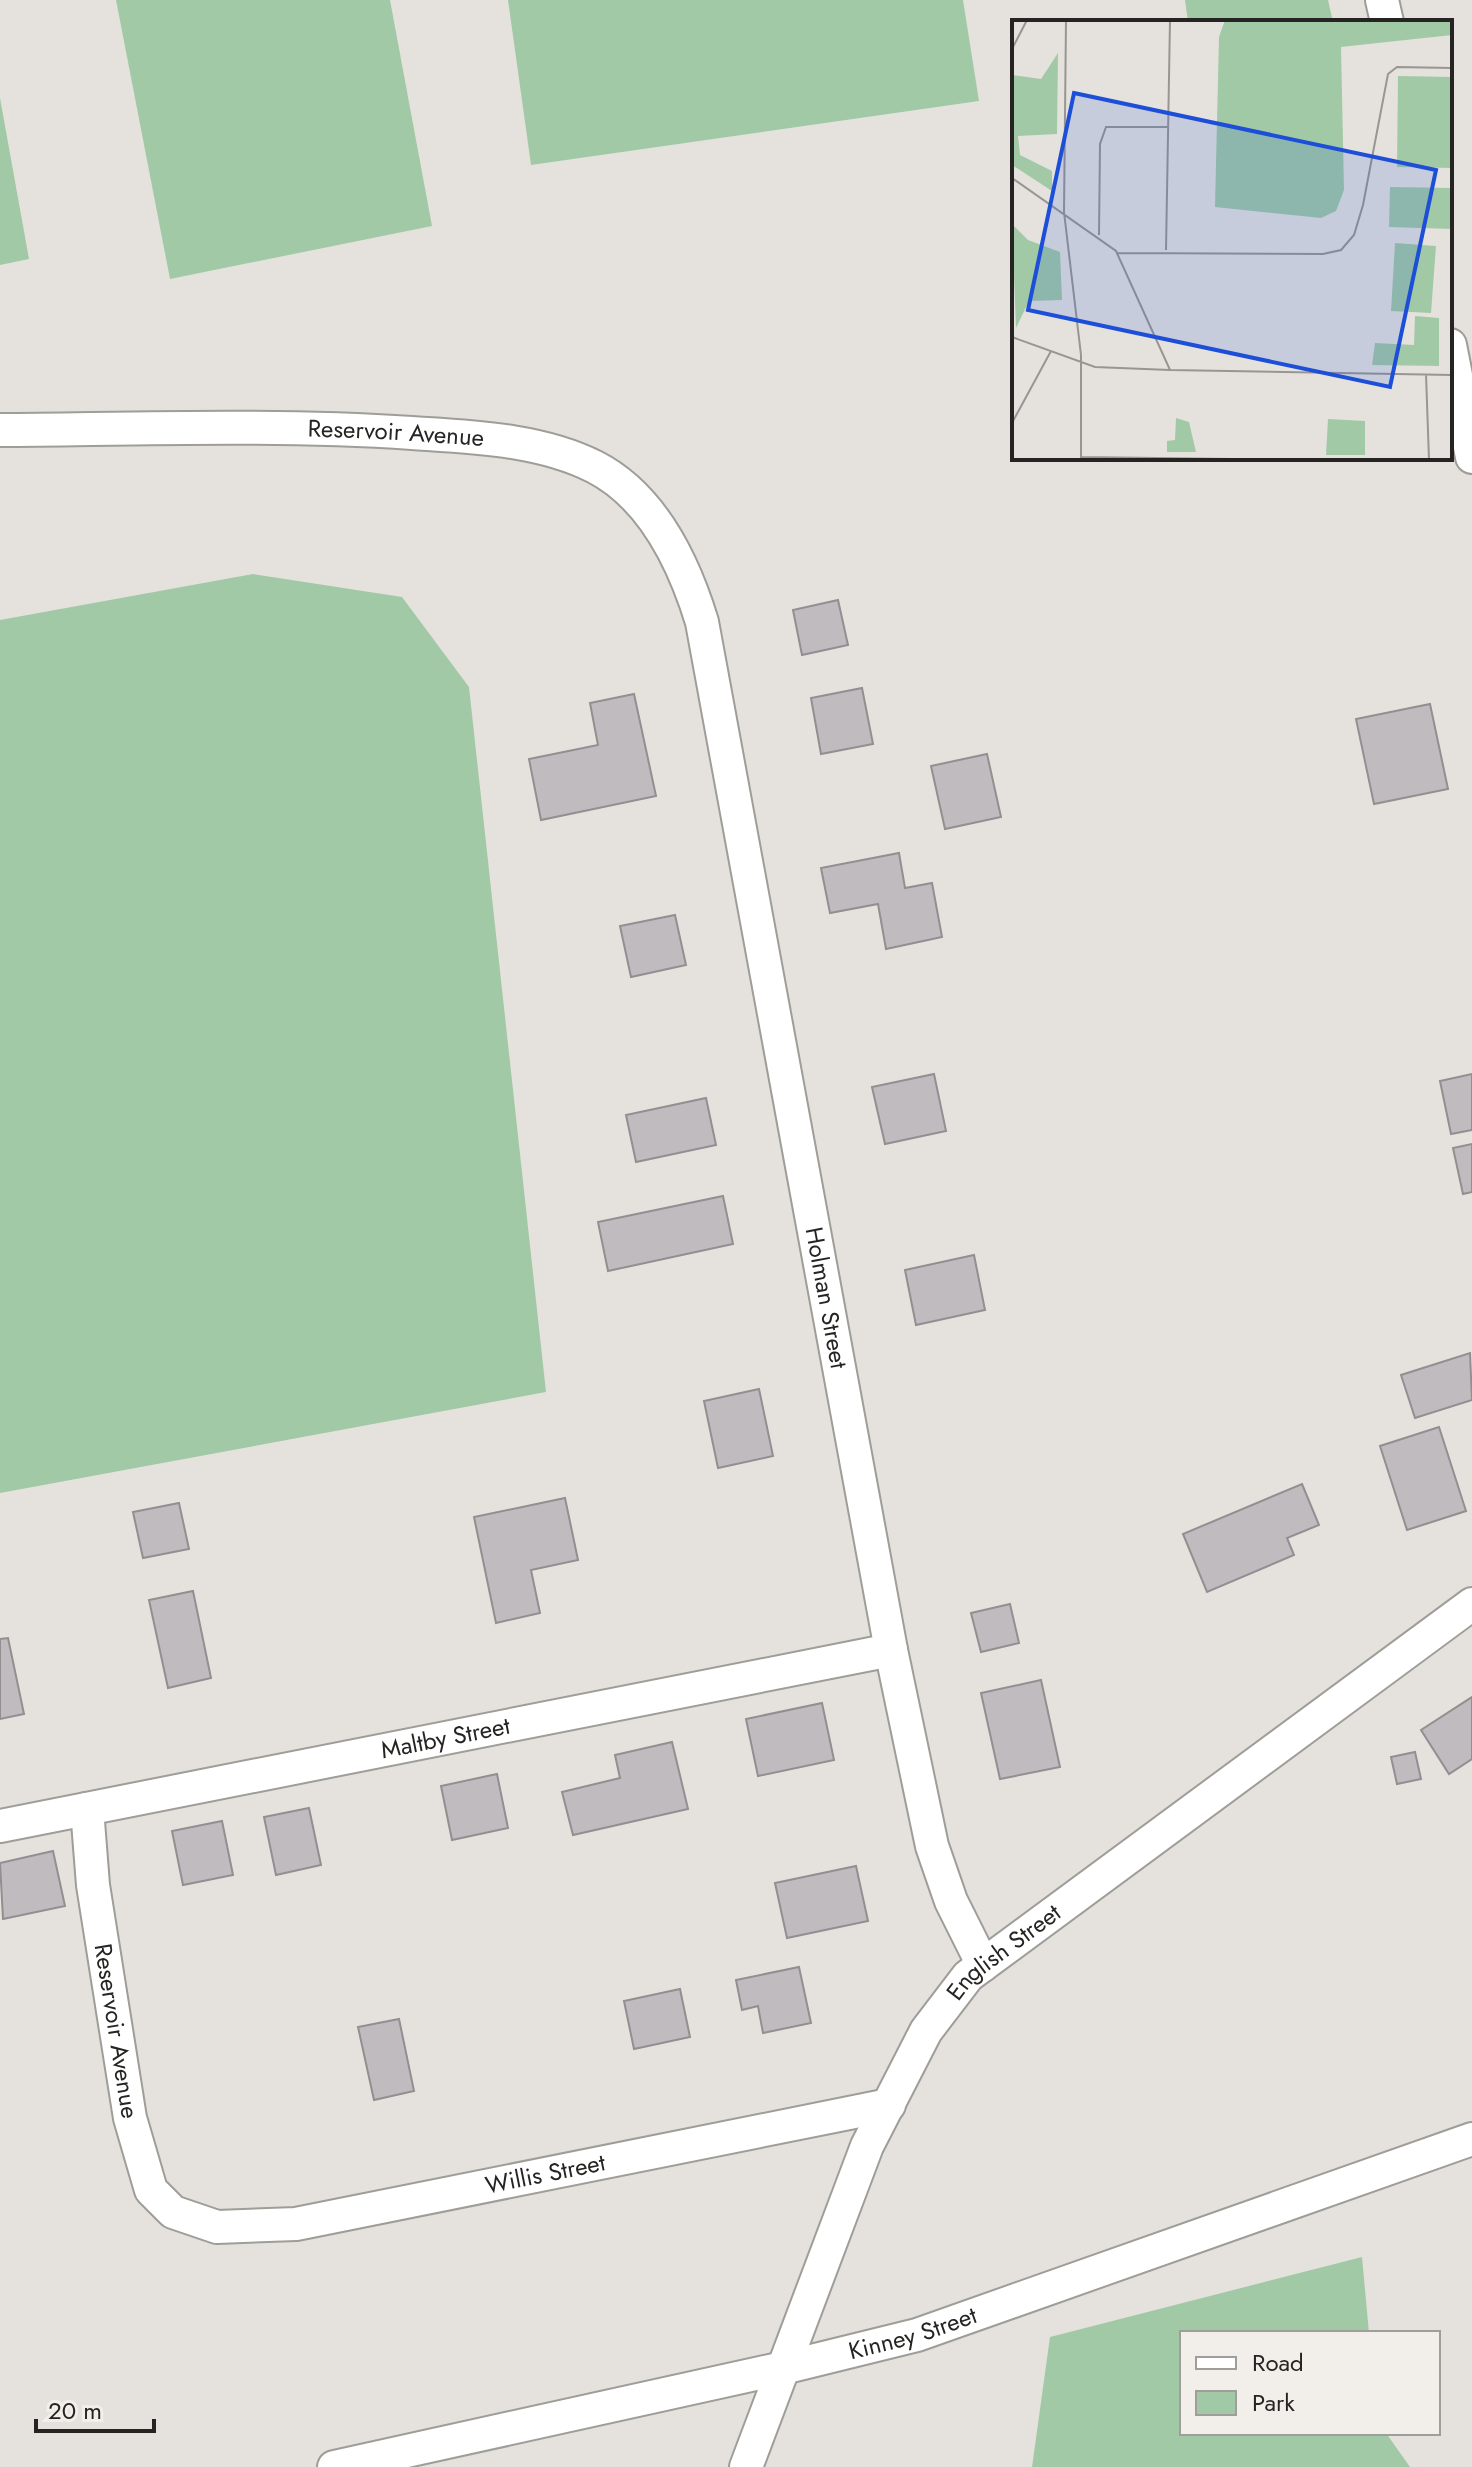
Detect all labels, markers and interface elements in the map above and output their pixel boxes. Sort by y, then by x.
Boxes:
inset map [1012,20,1452,460]
street label: Reservoir Avenue [307,411,486,455]
street label: Holman Street [797,1224,857,1372]
street label: Maltby Street [378,1708,513,1767]
street label: English Street [938,1895,1068,2007]
street label: Reservoir Avenue [86,1941,148,2121]
street label: Willis Street [482,2144,608,2203]
street label: Kinney Street [845,2297,982,2368]
legend [1180,2331,1440,2435]
text: Road [1252,2345,1304,2380]
scale bar [36,2383,154,2433]
text: Park [1252,2385,1295,2420]
text: 20 m [48,2393,102,2428]

